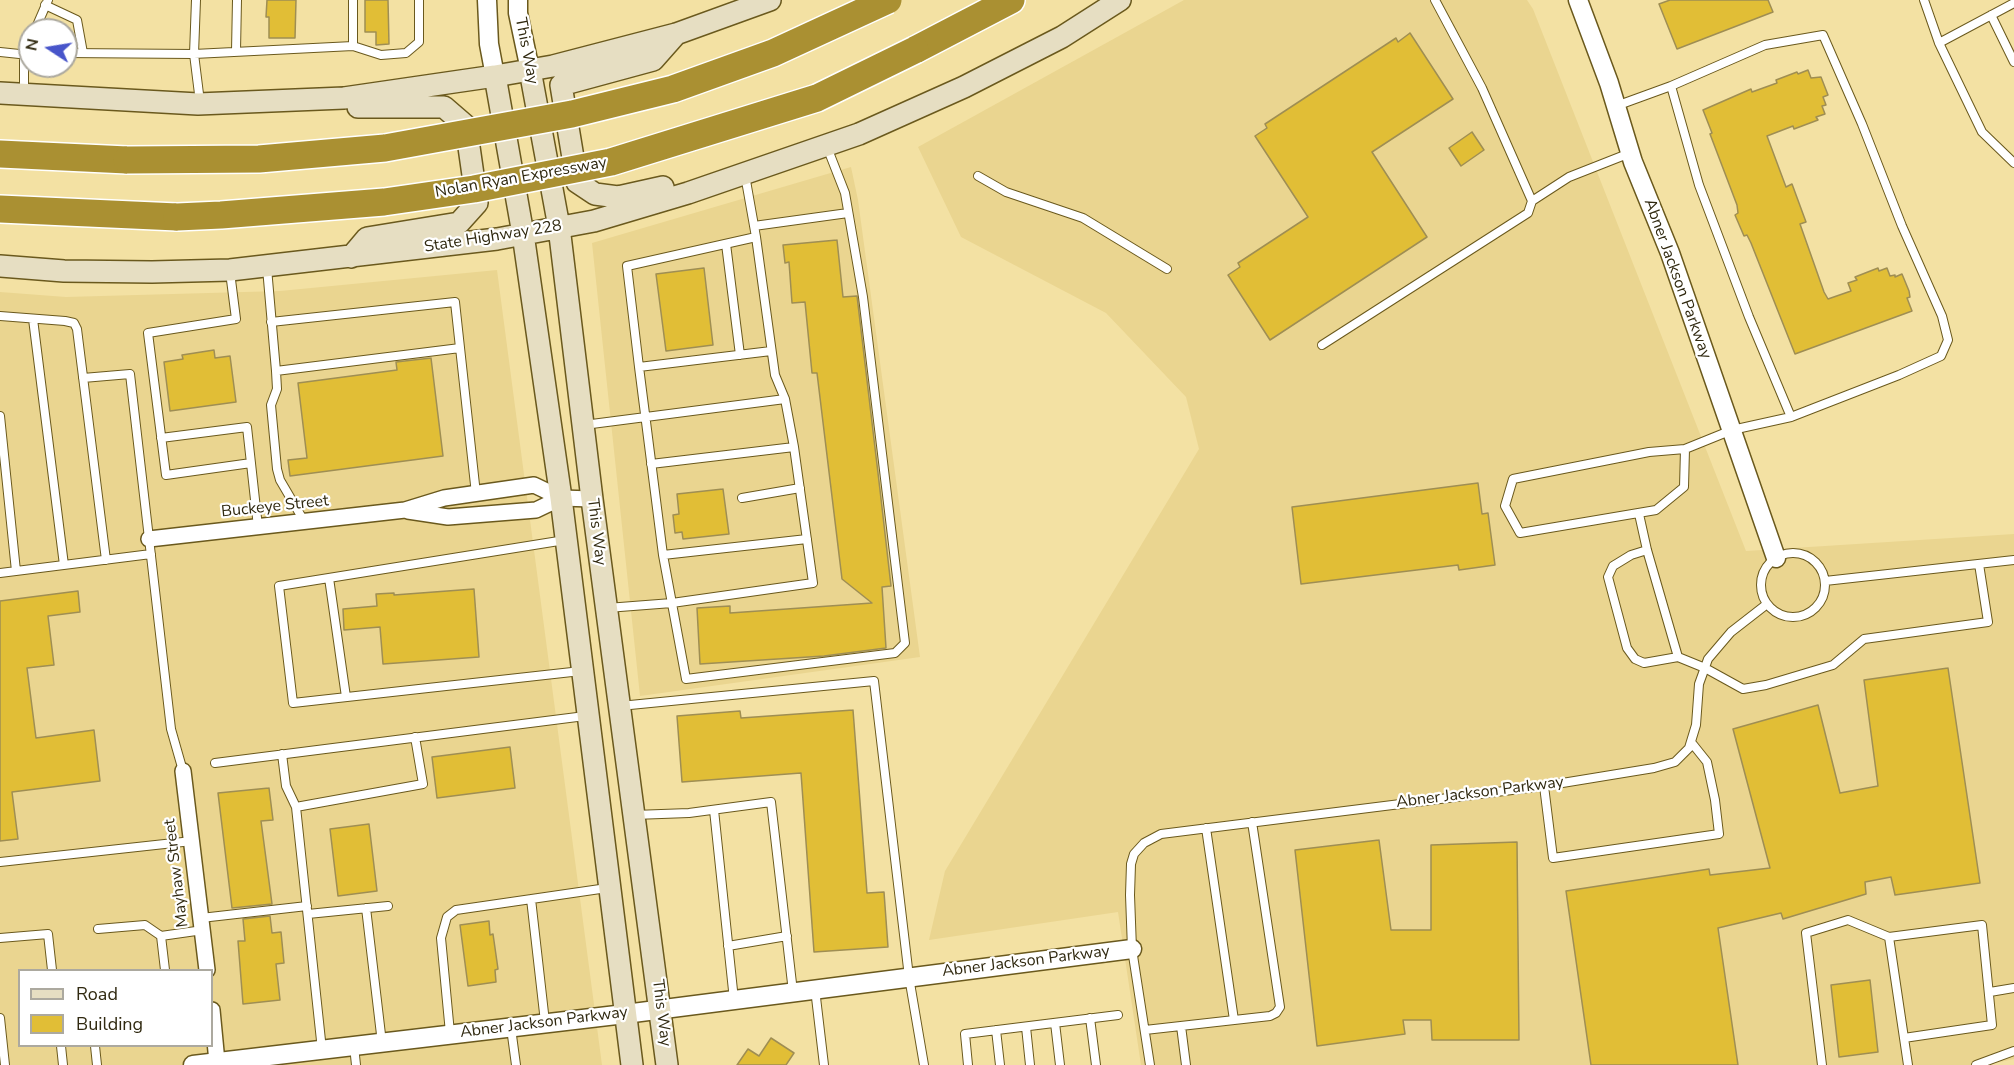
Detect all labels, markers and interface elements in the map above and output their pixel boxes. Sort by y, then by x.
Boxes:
street label: This Way [510,16,542,86]
north arrow [18,18,78,78]
text: N [20,37,44,53]
street label: Nolan Ryan Expressway [434,153,608,203]
street label: Abner Jackson Parkway [1639,196,1715,362]
street label: State Highway 228 [423,217,563,257]
street label: Buckeye Street [220,492,330,522]
street label: This Way [582,497,610,567]
street label: Abner Jackson Parkway [1395,773,1565,813]
street label: Mayhaw Street [161,818,193,928]
street label: Abner Jackson Parkway [941,942,1111,982]
legend [18,969,213,1047]
street label: This Way [647,978,675,1048]
text: Road [76,982,118,1006]
street label: Abner Jackson Parkway [459,1003,629,1043]
text: Building [76,1012,143,1036]

